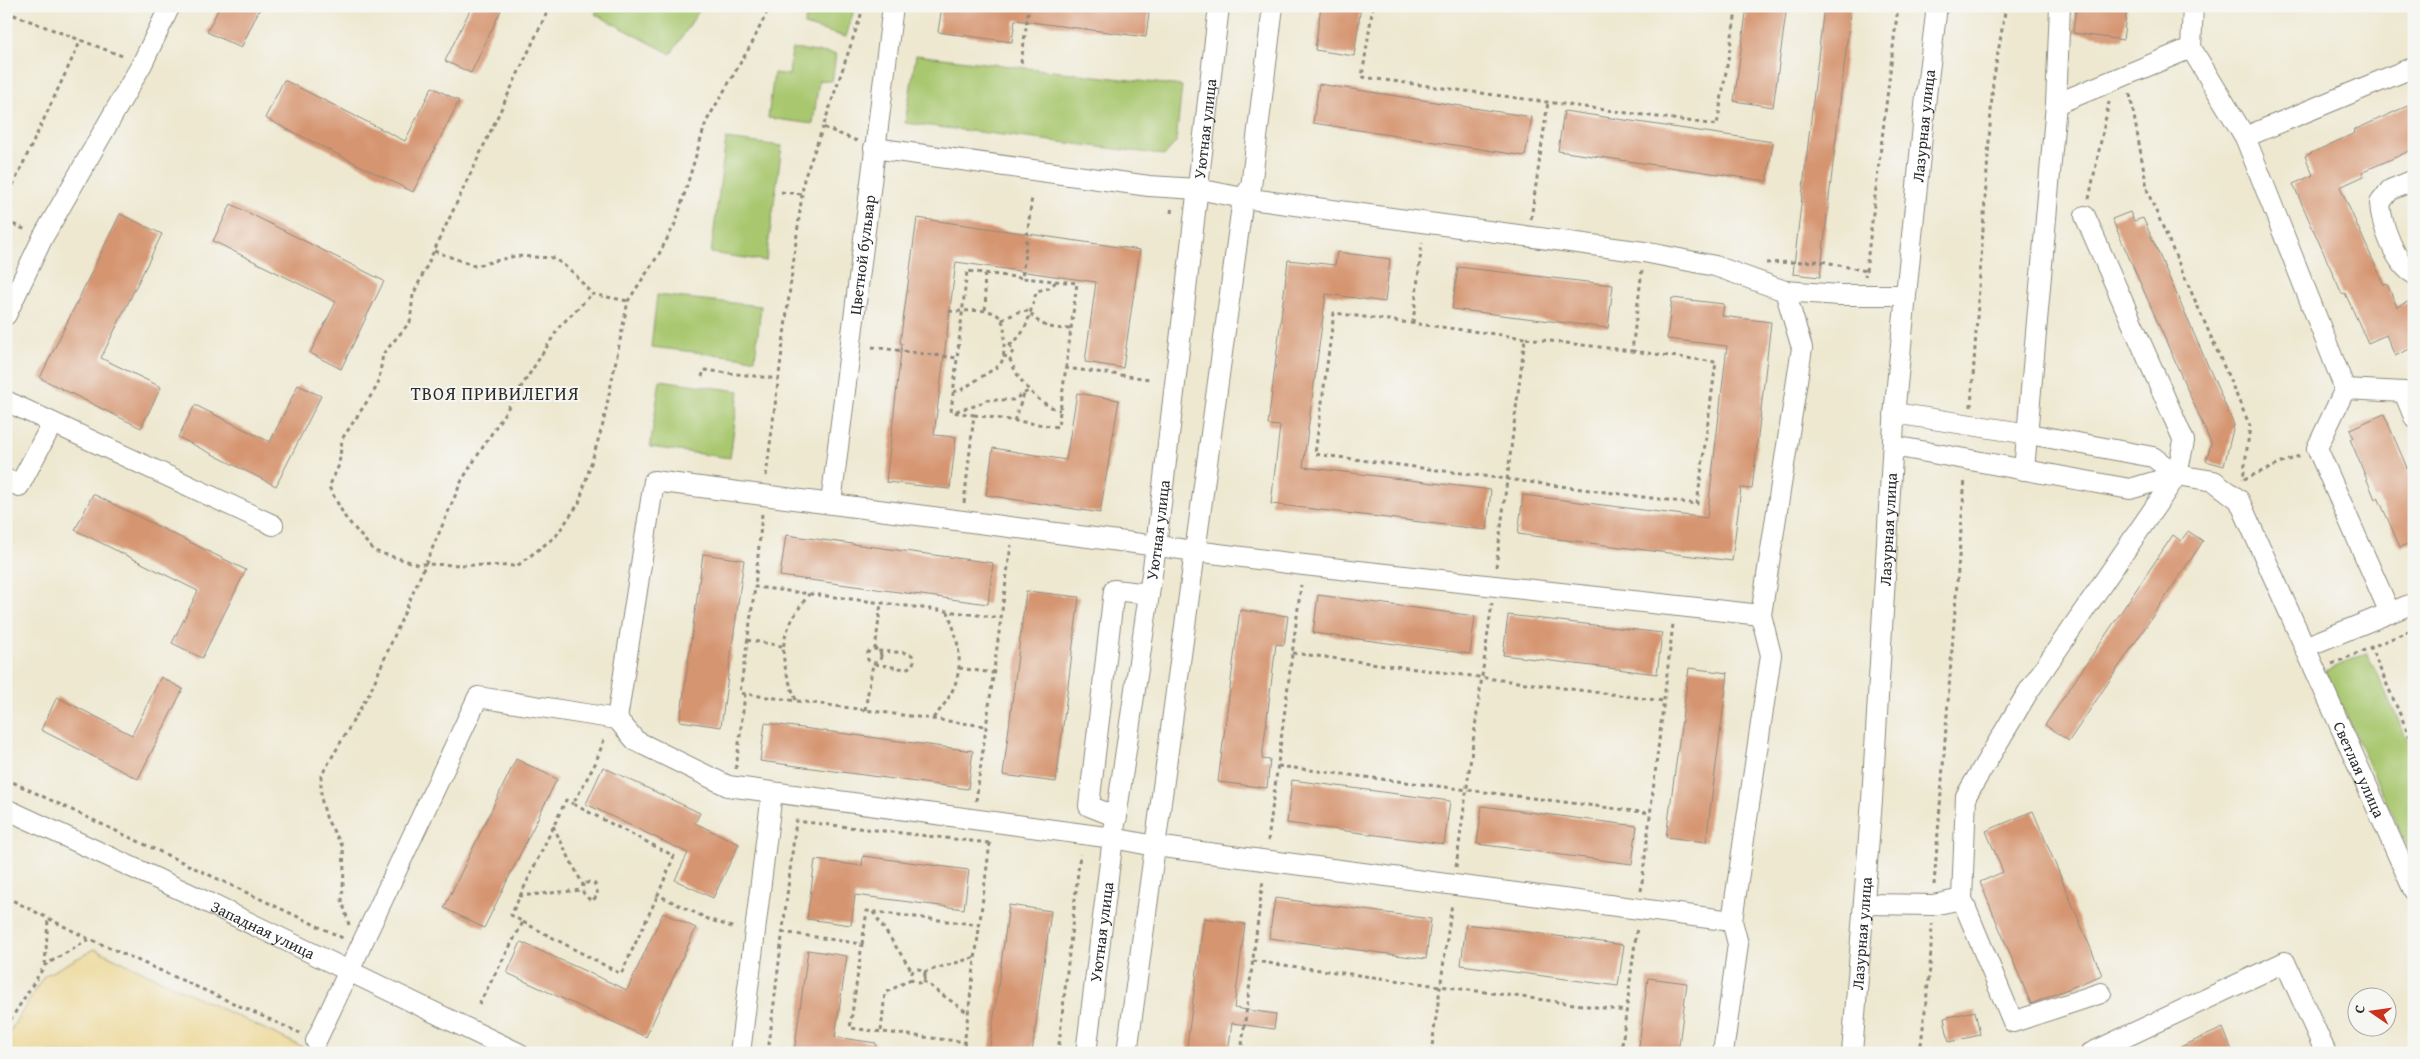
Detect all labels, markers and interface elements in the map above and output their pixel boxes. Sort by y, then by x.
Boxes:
street label: Лазурная улица [1905,68,1941,183]
street label: Уютная улица [1187,77,1223,180]
street label: Цветной бульвар [843,193,881,316]
district label: ТВОЯ ПРИВИЛЕГИЯ [411,380,579,407]
street label: Лазурная улица [1872,472,1903,587]
street label: Уютная улица [1139,478,1176,582]
street label: Светлая улица [2328,717,2392,822]
street label: Лазурная улица [1845,876,1878,991]
street label: Уютная улица [1083,880,1119,983]
street label: Западная улица [207,894,320,965]
north arrow [2348,986,2398,1036]
text: С [2349,1003,2370,1015]

